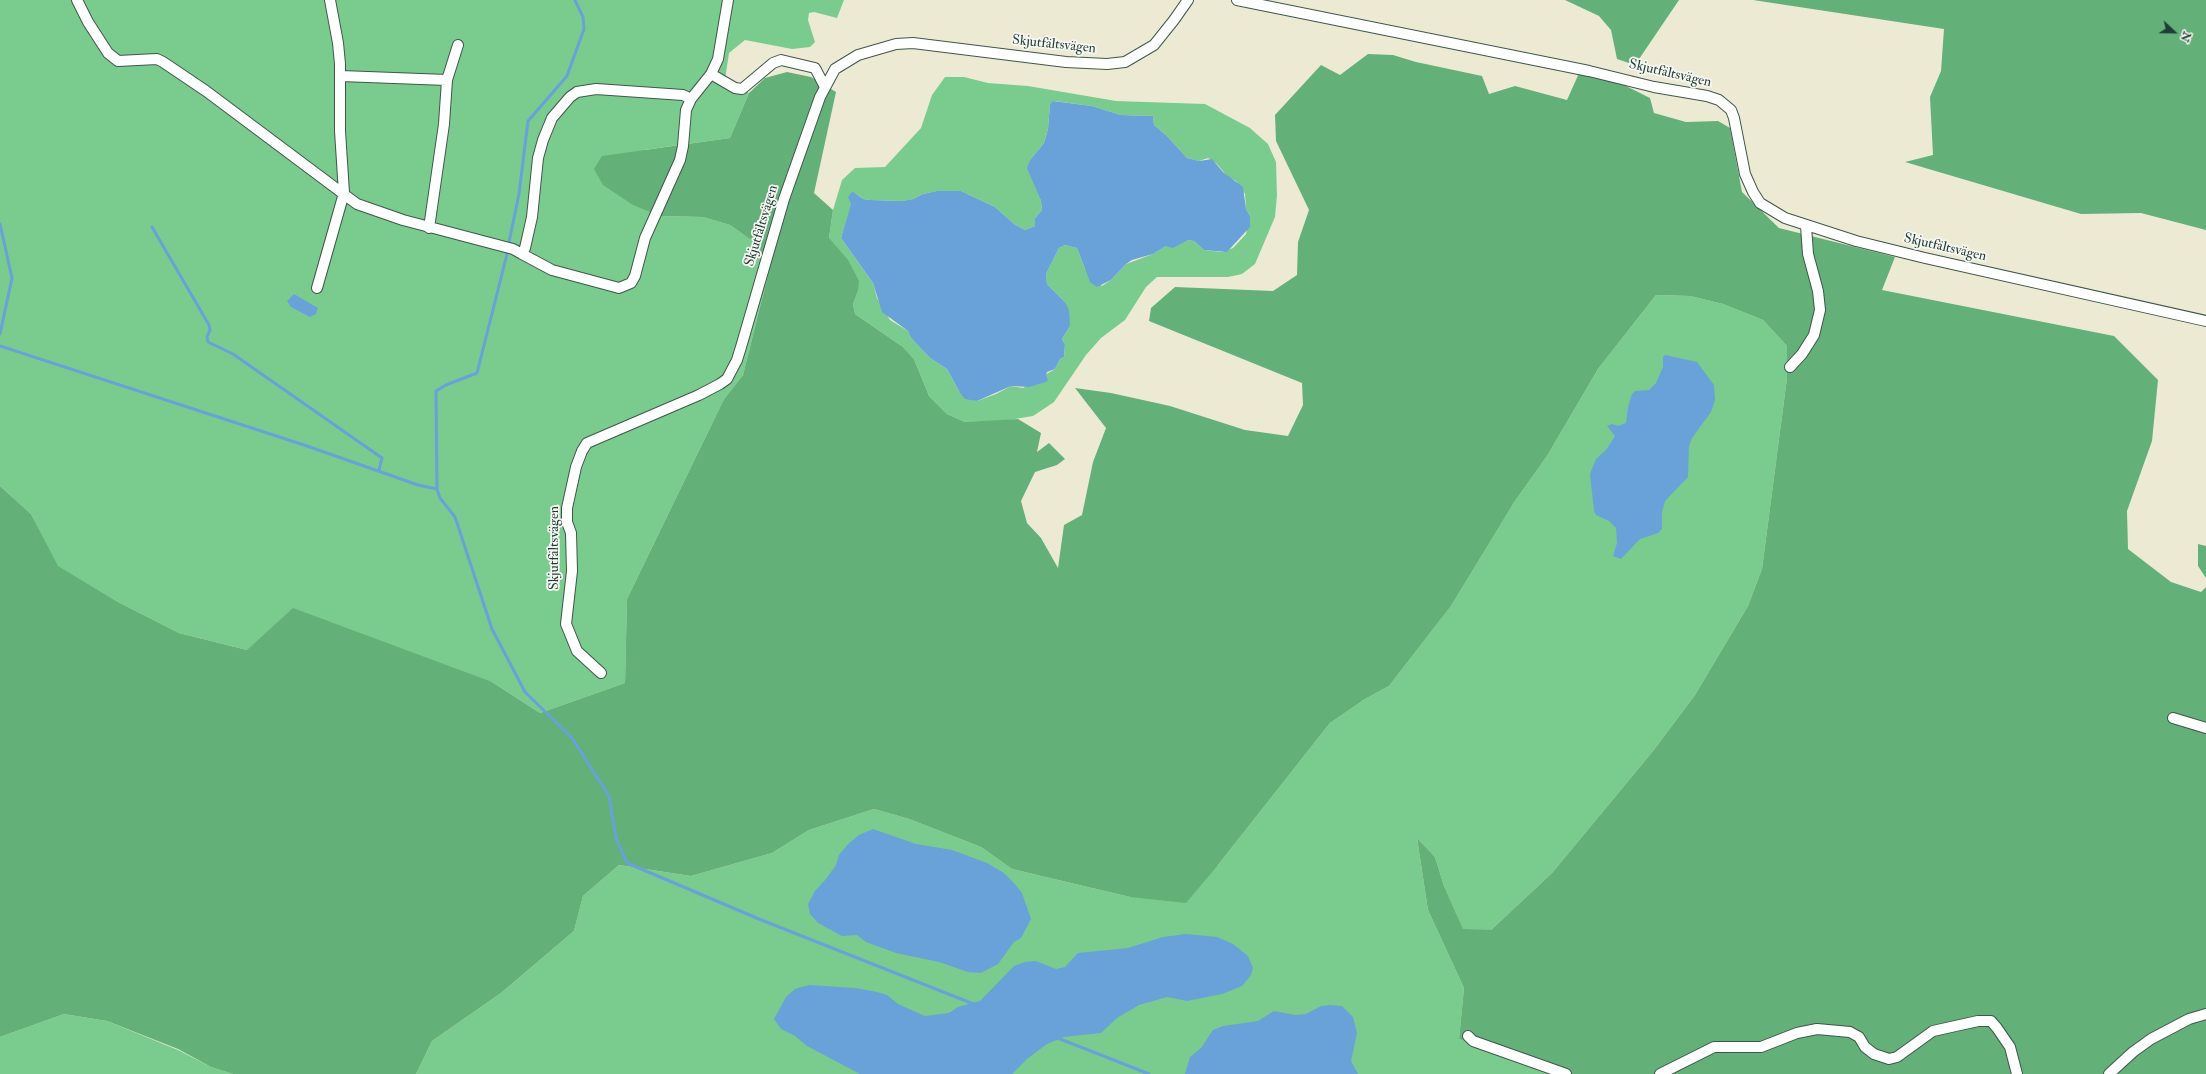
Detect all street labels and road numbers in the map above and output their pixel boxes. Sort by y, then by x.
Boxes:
street label: Skjutfältsvägen [1011,32,1097,58]
street label: Skjutfältsvägen [1627,56,1713,92]
street label: Skjutfältsvägen [742,183,782,269]
street label: Skjutfältsvägen [1902,230,1988,266]
street label: Skjutfältsvägen [547,506,563,590]

